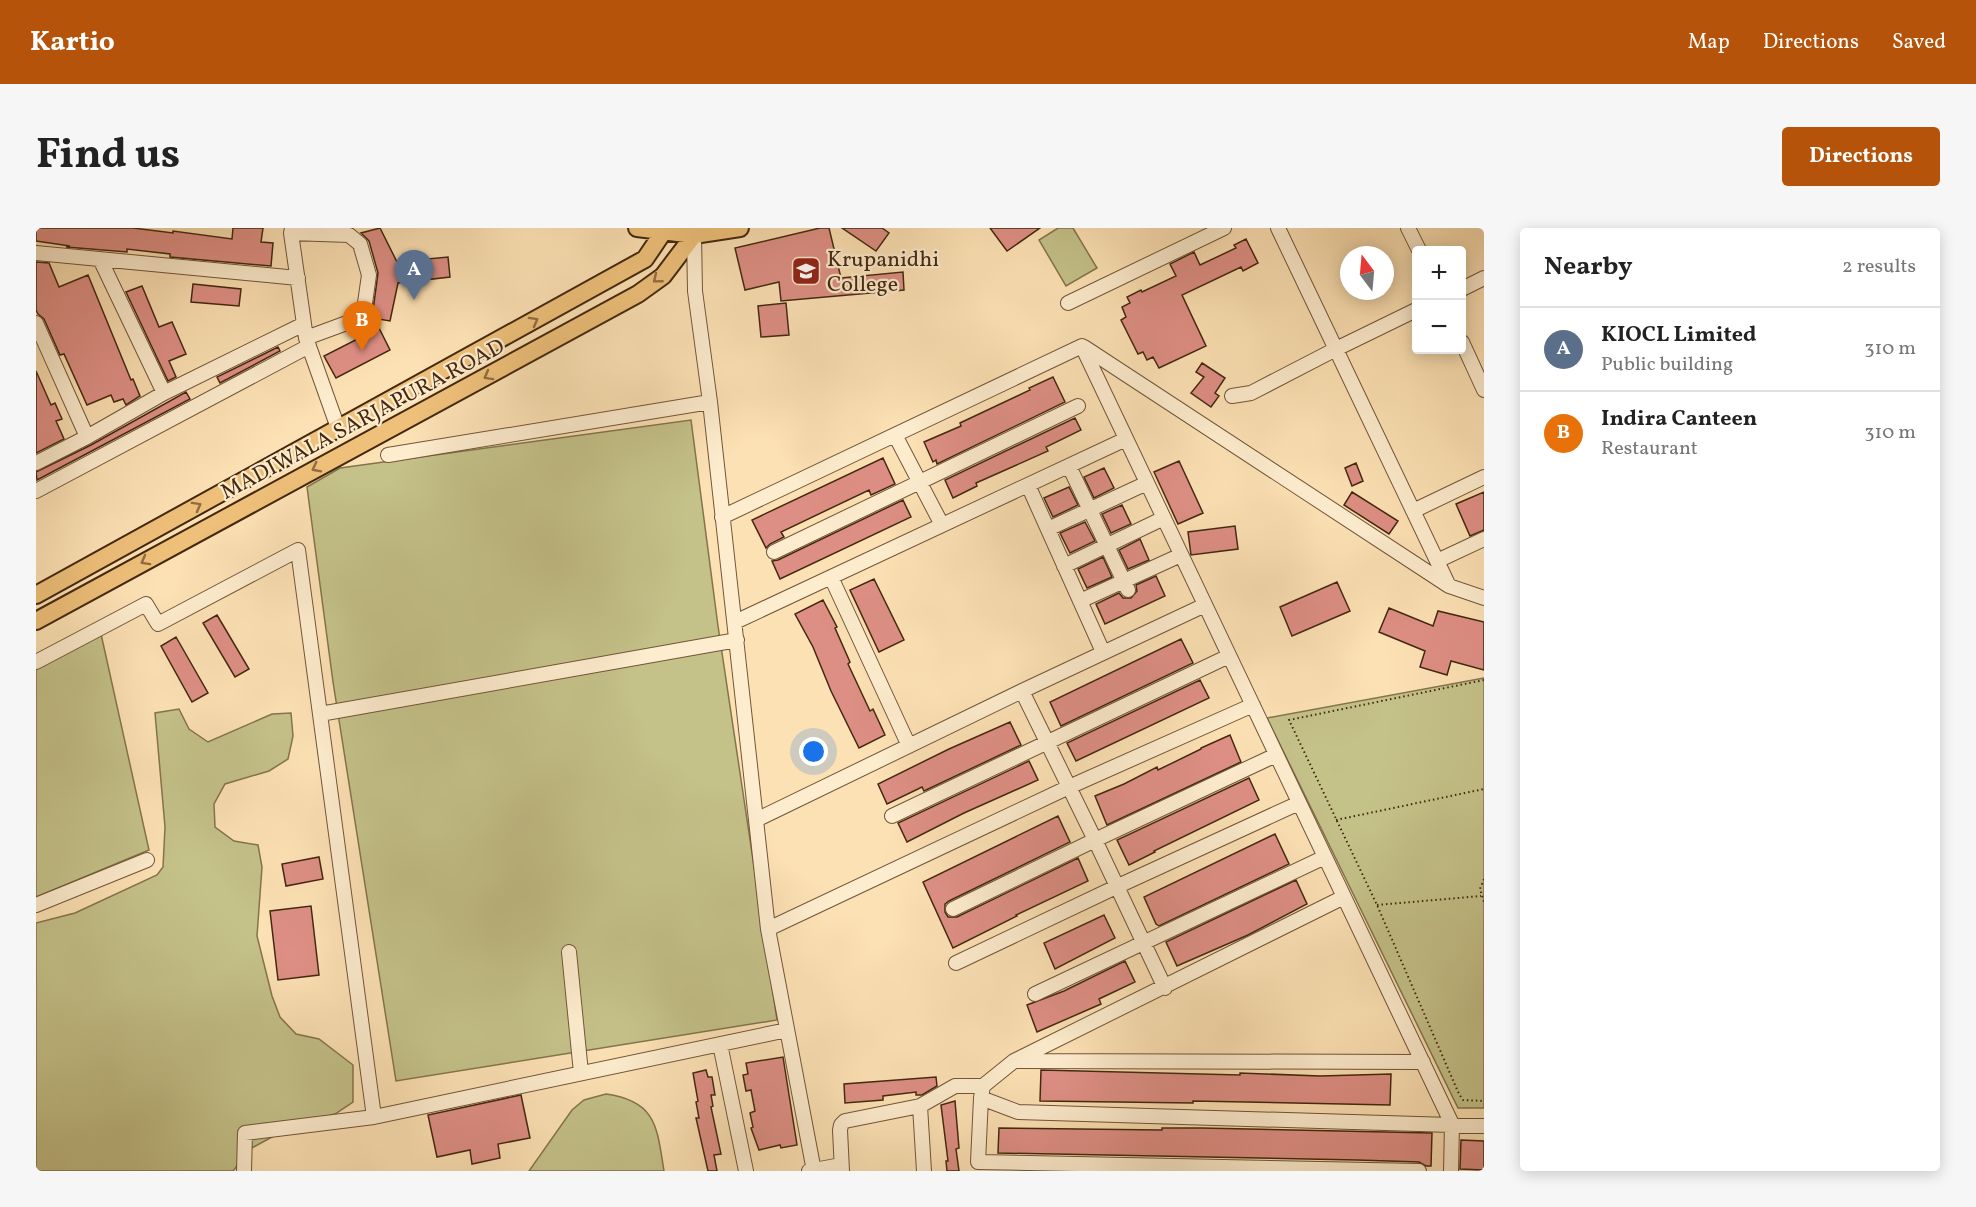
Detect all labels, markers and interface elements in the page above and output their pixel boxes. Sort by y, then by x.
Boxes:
text: Kartio [30,23,115,62]
text: Map [1688,28,1730,57]
text: Directions [1763,28,1859,57]
text: Saved [1892,28,1946,57]
text: Find us [36,127,180,186]
button: Directions [1782,127,1940,186]
place label: Krupanidhi College [827,245,939,301]
north arrow [1340,246,1394,300]
map controls [1412,246,1466,354]
button: + [1412,246,1466,300]
text: Nearby [1544,249,1633,285]
pin: A [394,250,434,300]
text: 2 results [1842,253,1916,281]
school or university icon: Krupanidhi College [790,255,822,287]
one-way arrow [653,272,664,283]
button: − [1412,300,1466,354]
pin: B [342,302,382,351]
one-way arrow [528,317,538,328]
text: KIOCL Limited [1601,320,1756,351]
street label: MADIWALA SARJAPURA ROAD [216,332,511,508]
text: A [1556,335,1571,363]
text: 310 m [1864,335,1916,363]
text: Public building [1601,351,1733,379]
one-way arrow [484,369,494,380]
text: Indira Canteen [1601,404,1757,435]
text: B [1557,419,1570,447]
text: 310 m [1864,419,1916,447]
text: Restaurant [1601,435,1698,463]
one-way arrow [311,461,322,473]
one-way arrow [191,502,202,513]
one-way arrow [141,554,151,565]
your location [799,737,828,766]

